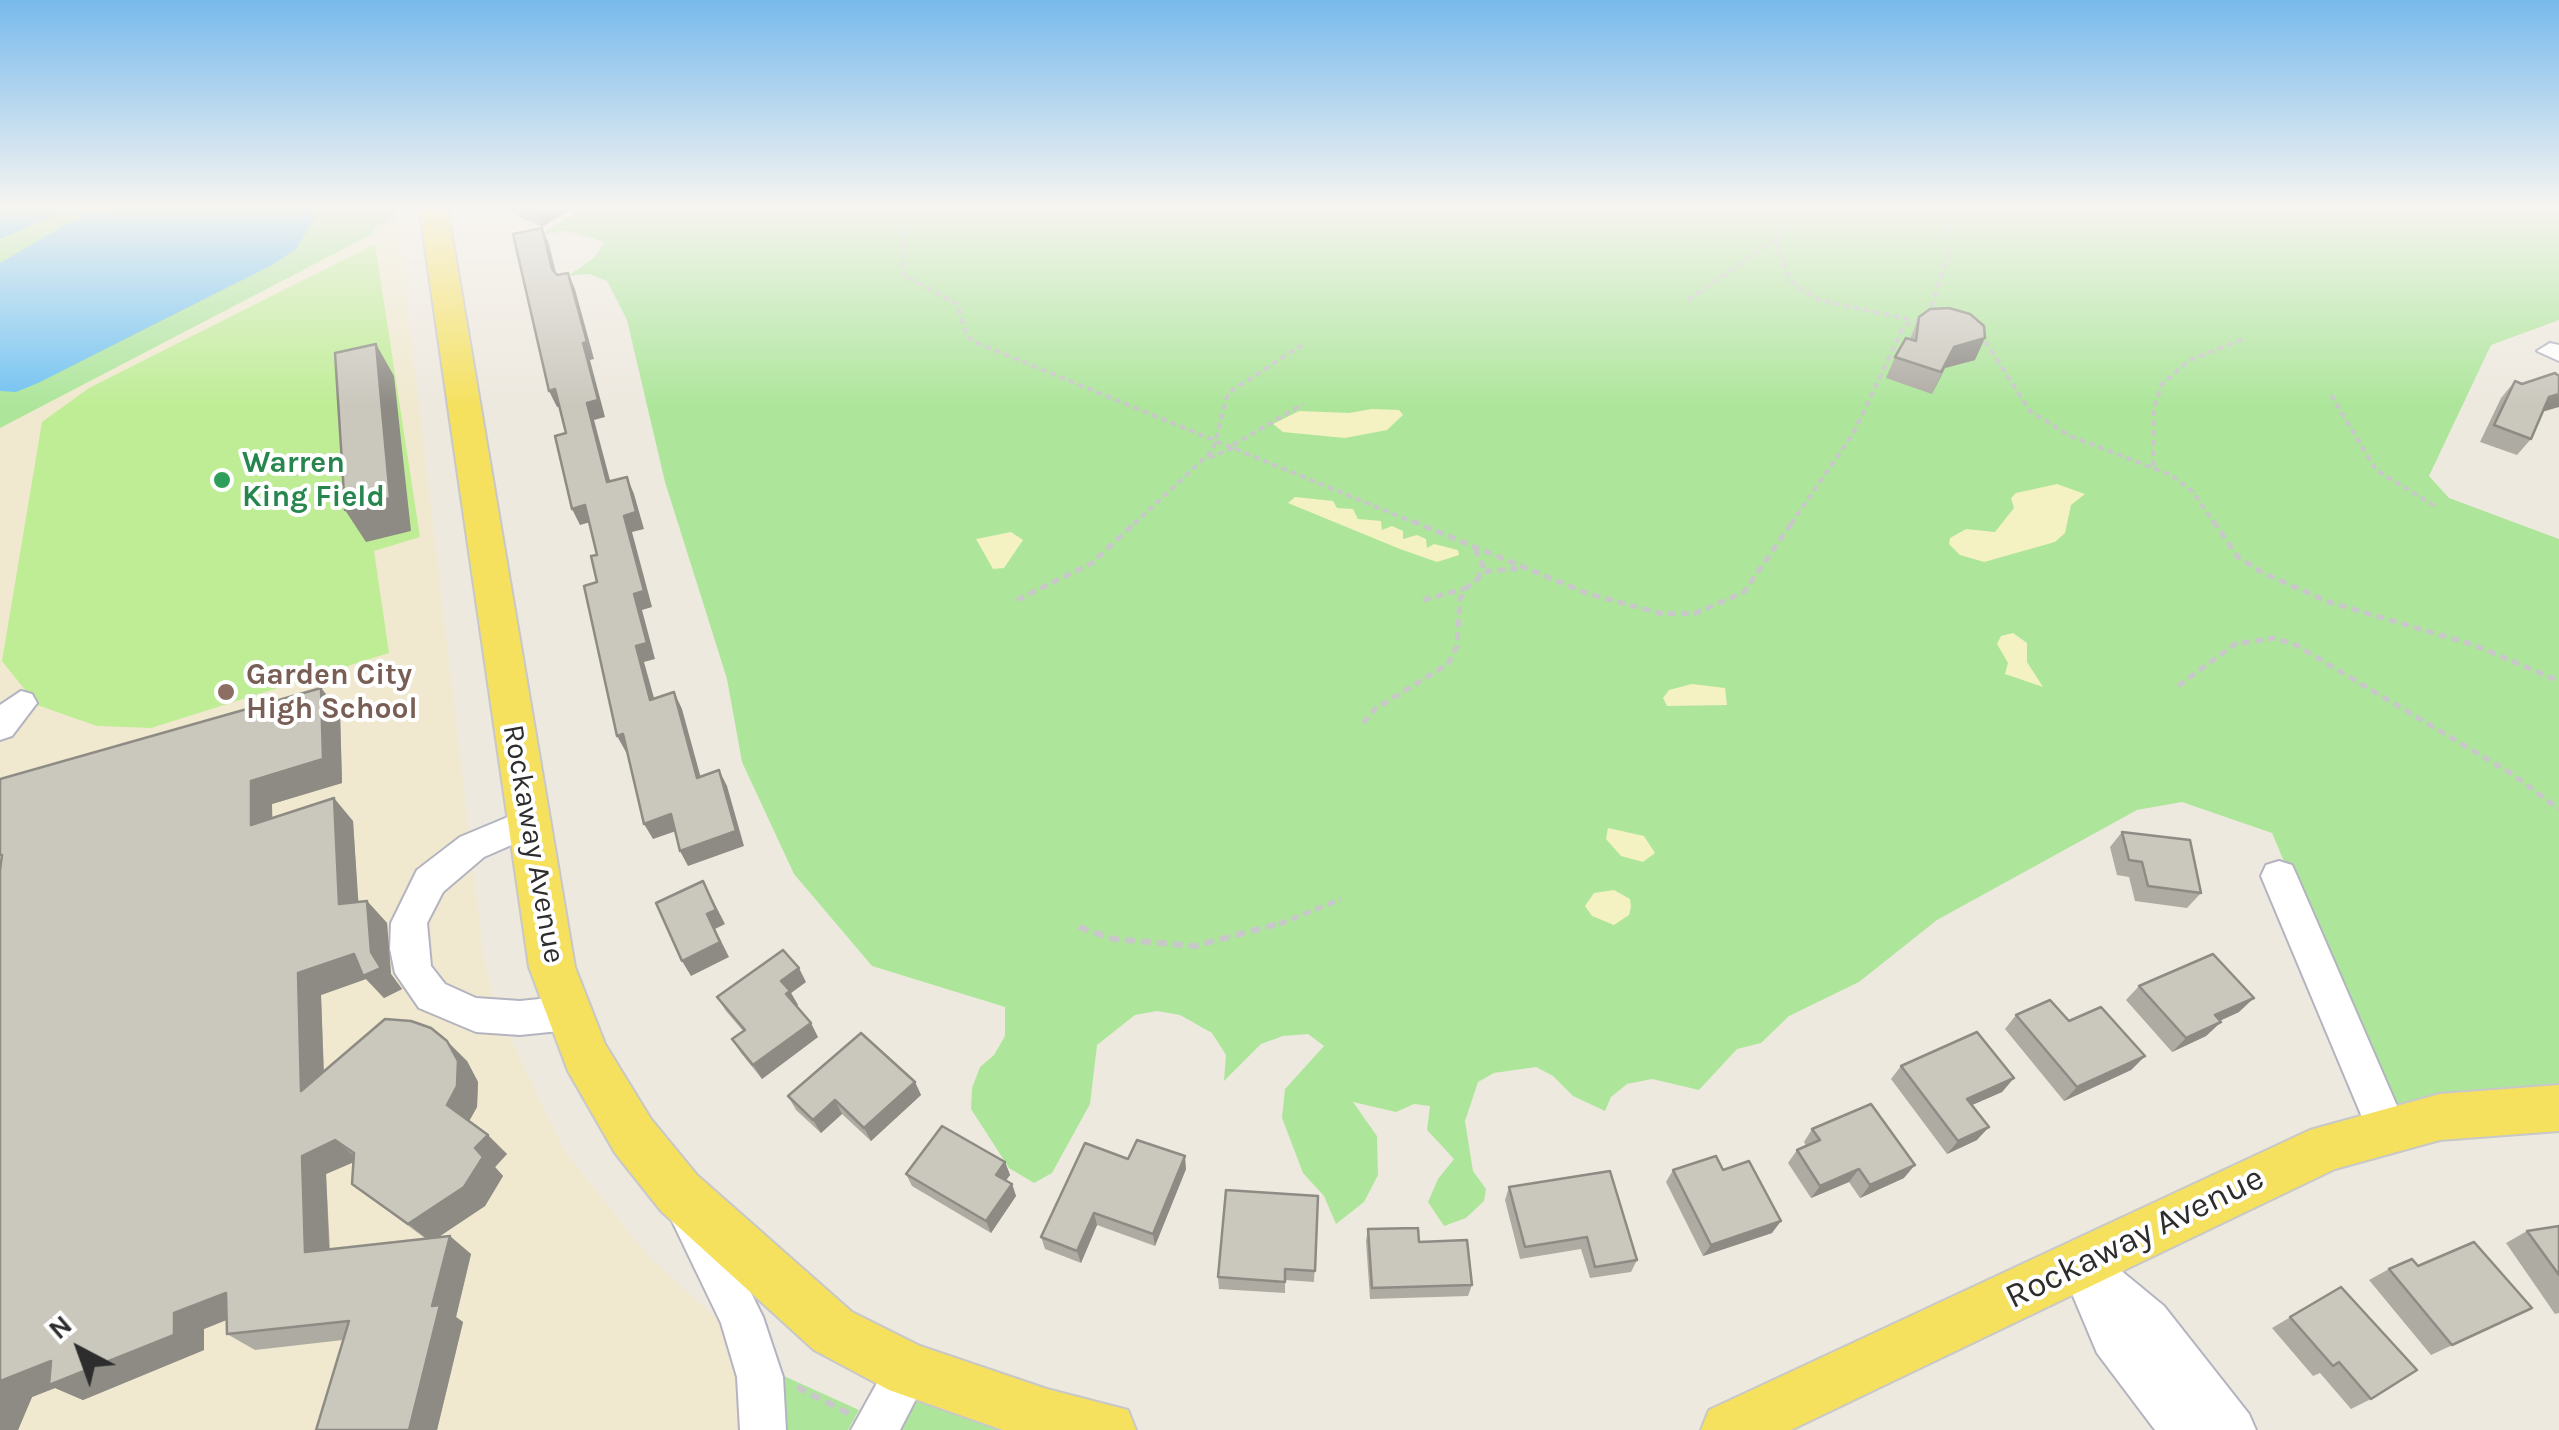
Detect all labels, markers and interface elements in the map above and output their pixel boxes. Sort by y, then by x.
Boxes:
place label: Warren King Field [242,445,385,516]
marker: Warren King Field [211,469,233,491]
place label: Garden City High School [246,657,418,728]
marker: Garden City High School [215,681,237,703]
street label: Rockaway Avenue [494,722,572,966]
street label: Rockaway Avenue [1999,1157,2271,1319]
north arrow [30,1300,130,1400]
text: N [42,1308,78,1346]

